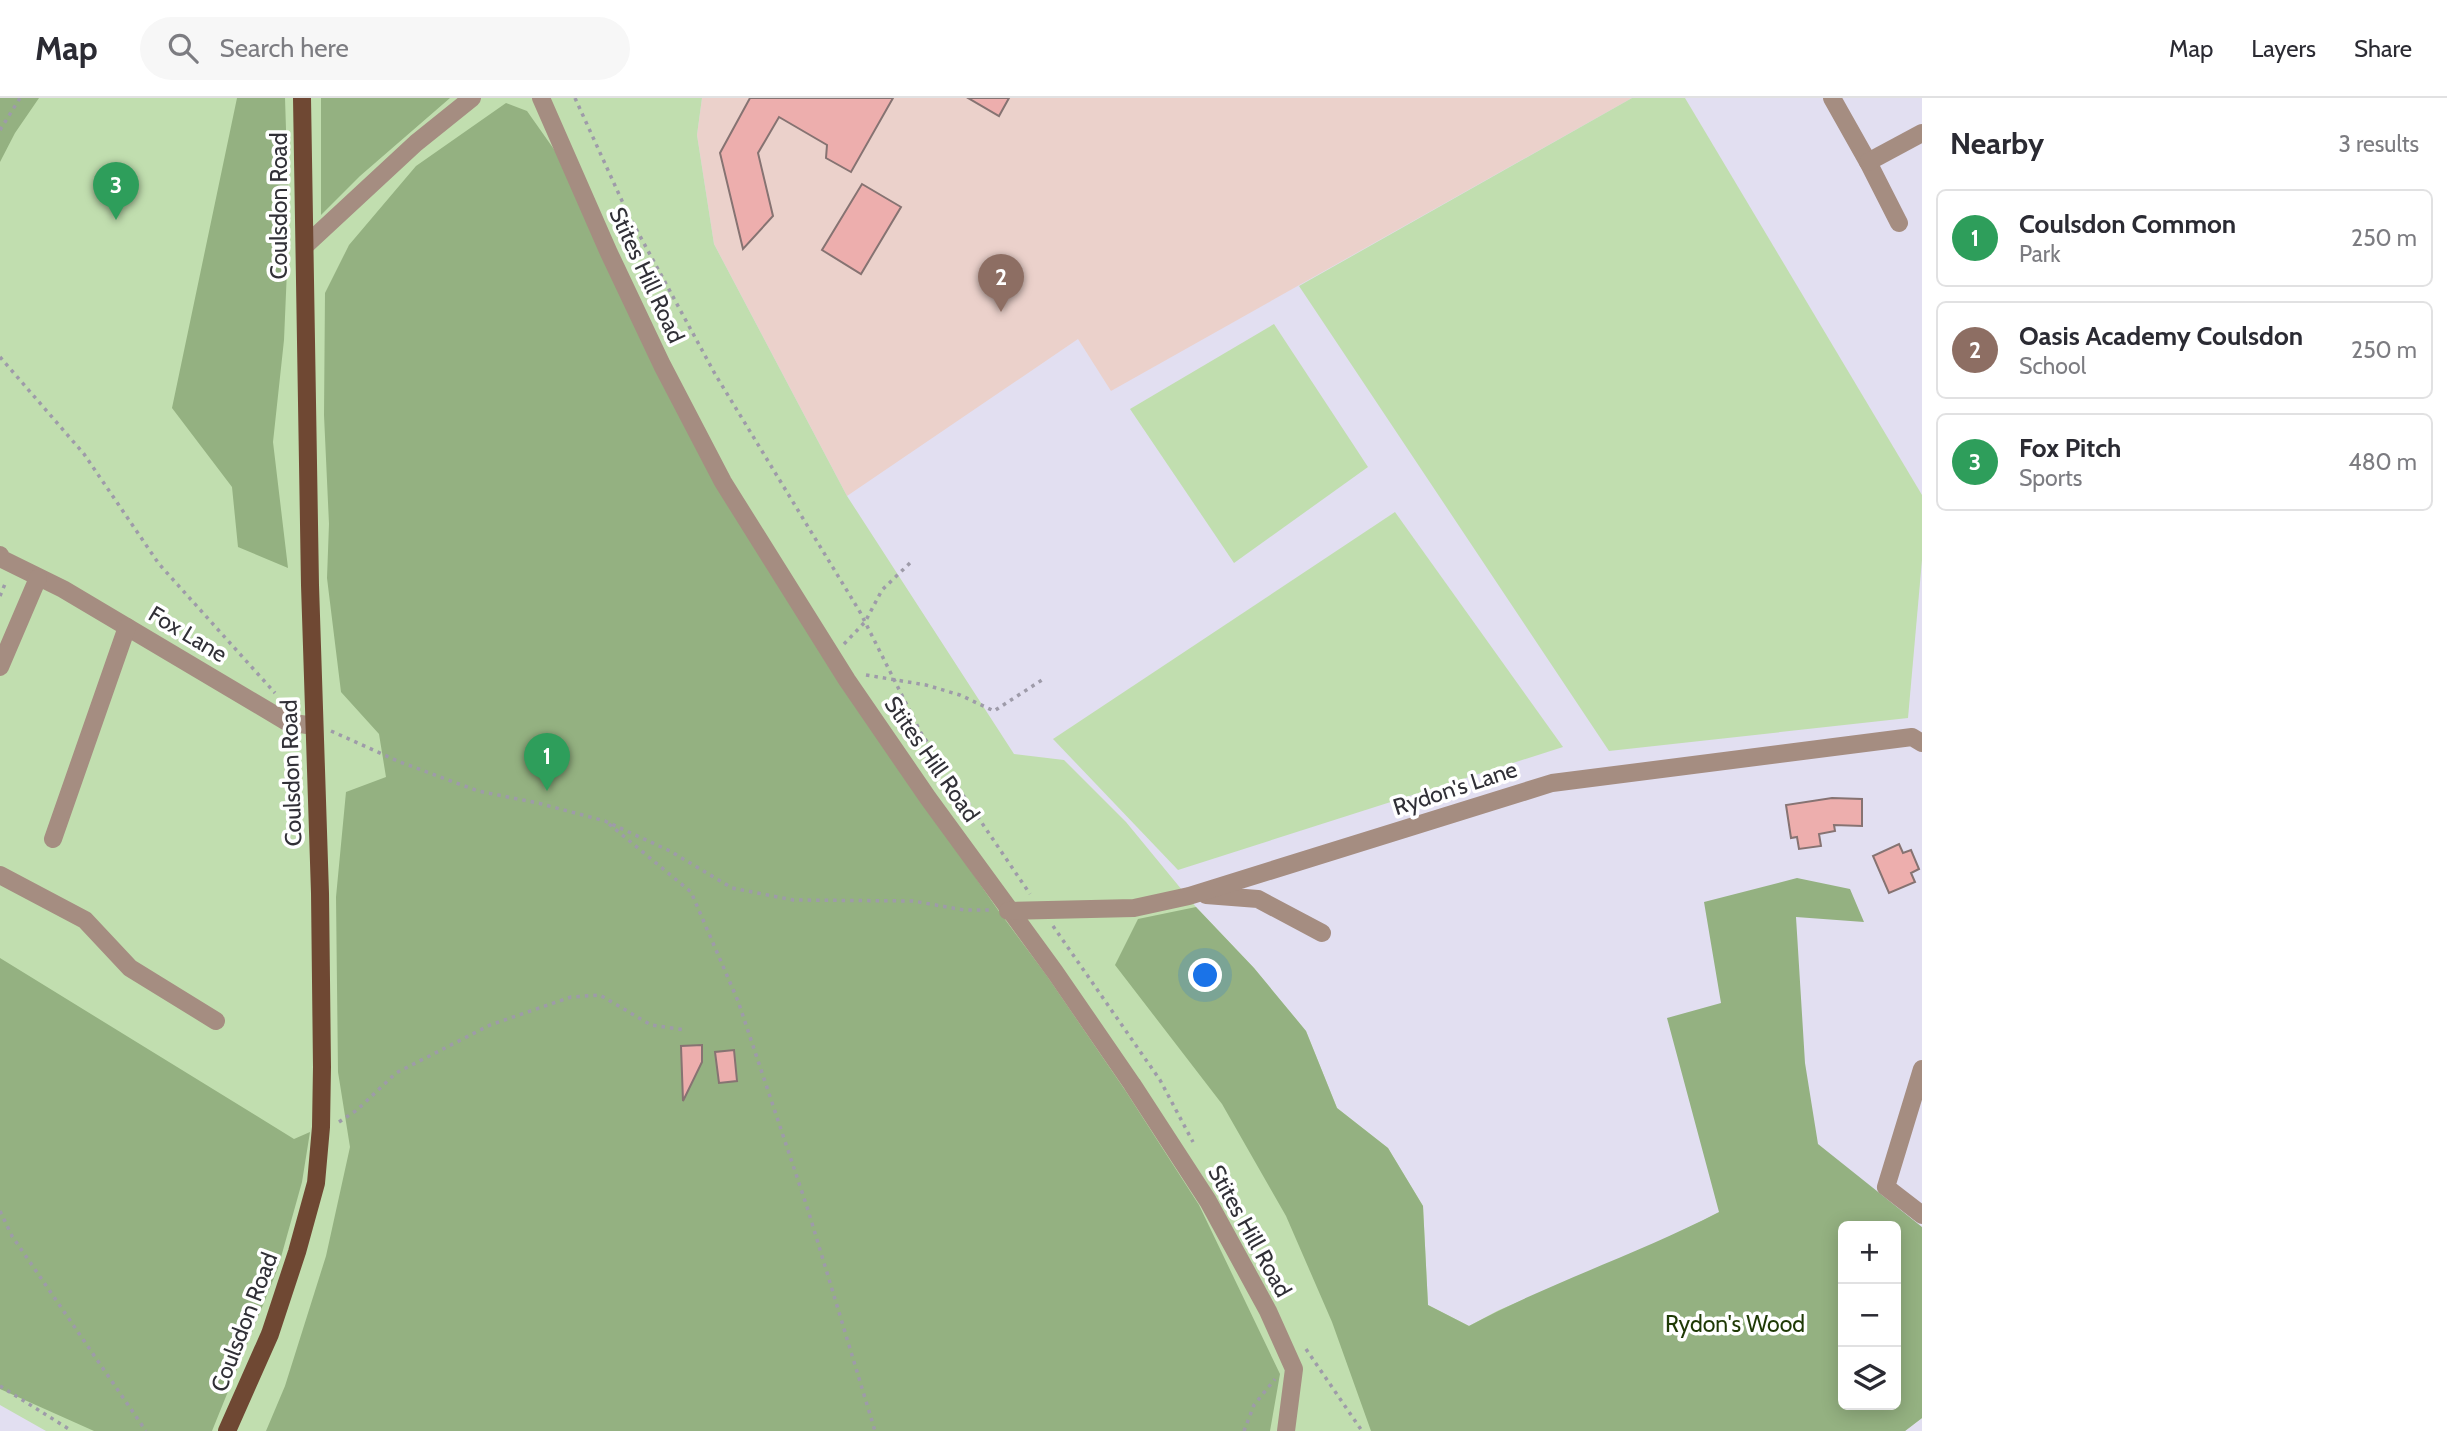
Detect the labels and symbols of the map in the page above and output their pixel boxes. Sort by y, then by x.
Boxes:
street label: Coulsdon Road [265,133,293,279]
pin: 3 [93,162,139,220]
street label: Stites Hill Road [603,203,691,347]
pin: 2 [978,254,1024,312]
street label: Fox Lane [144,600,232,668]
street label: Stites Hill Road [878,691,986,827]
street label: Coulsdon Road [274,699,308,847]
pin: 1 [524,733,570,791]
street label: Rydon's Lane [1390,755,1521,821]
your location [1188,958,1222,992]
street label: Stites Hill Road [1202,1160,1298,1302]
street label: Coulsdon Road [205,1248,283,1396]
park label: Rydon's Wood [1665,1310,1805,1338]

